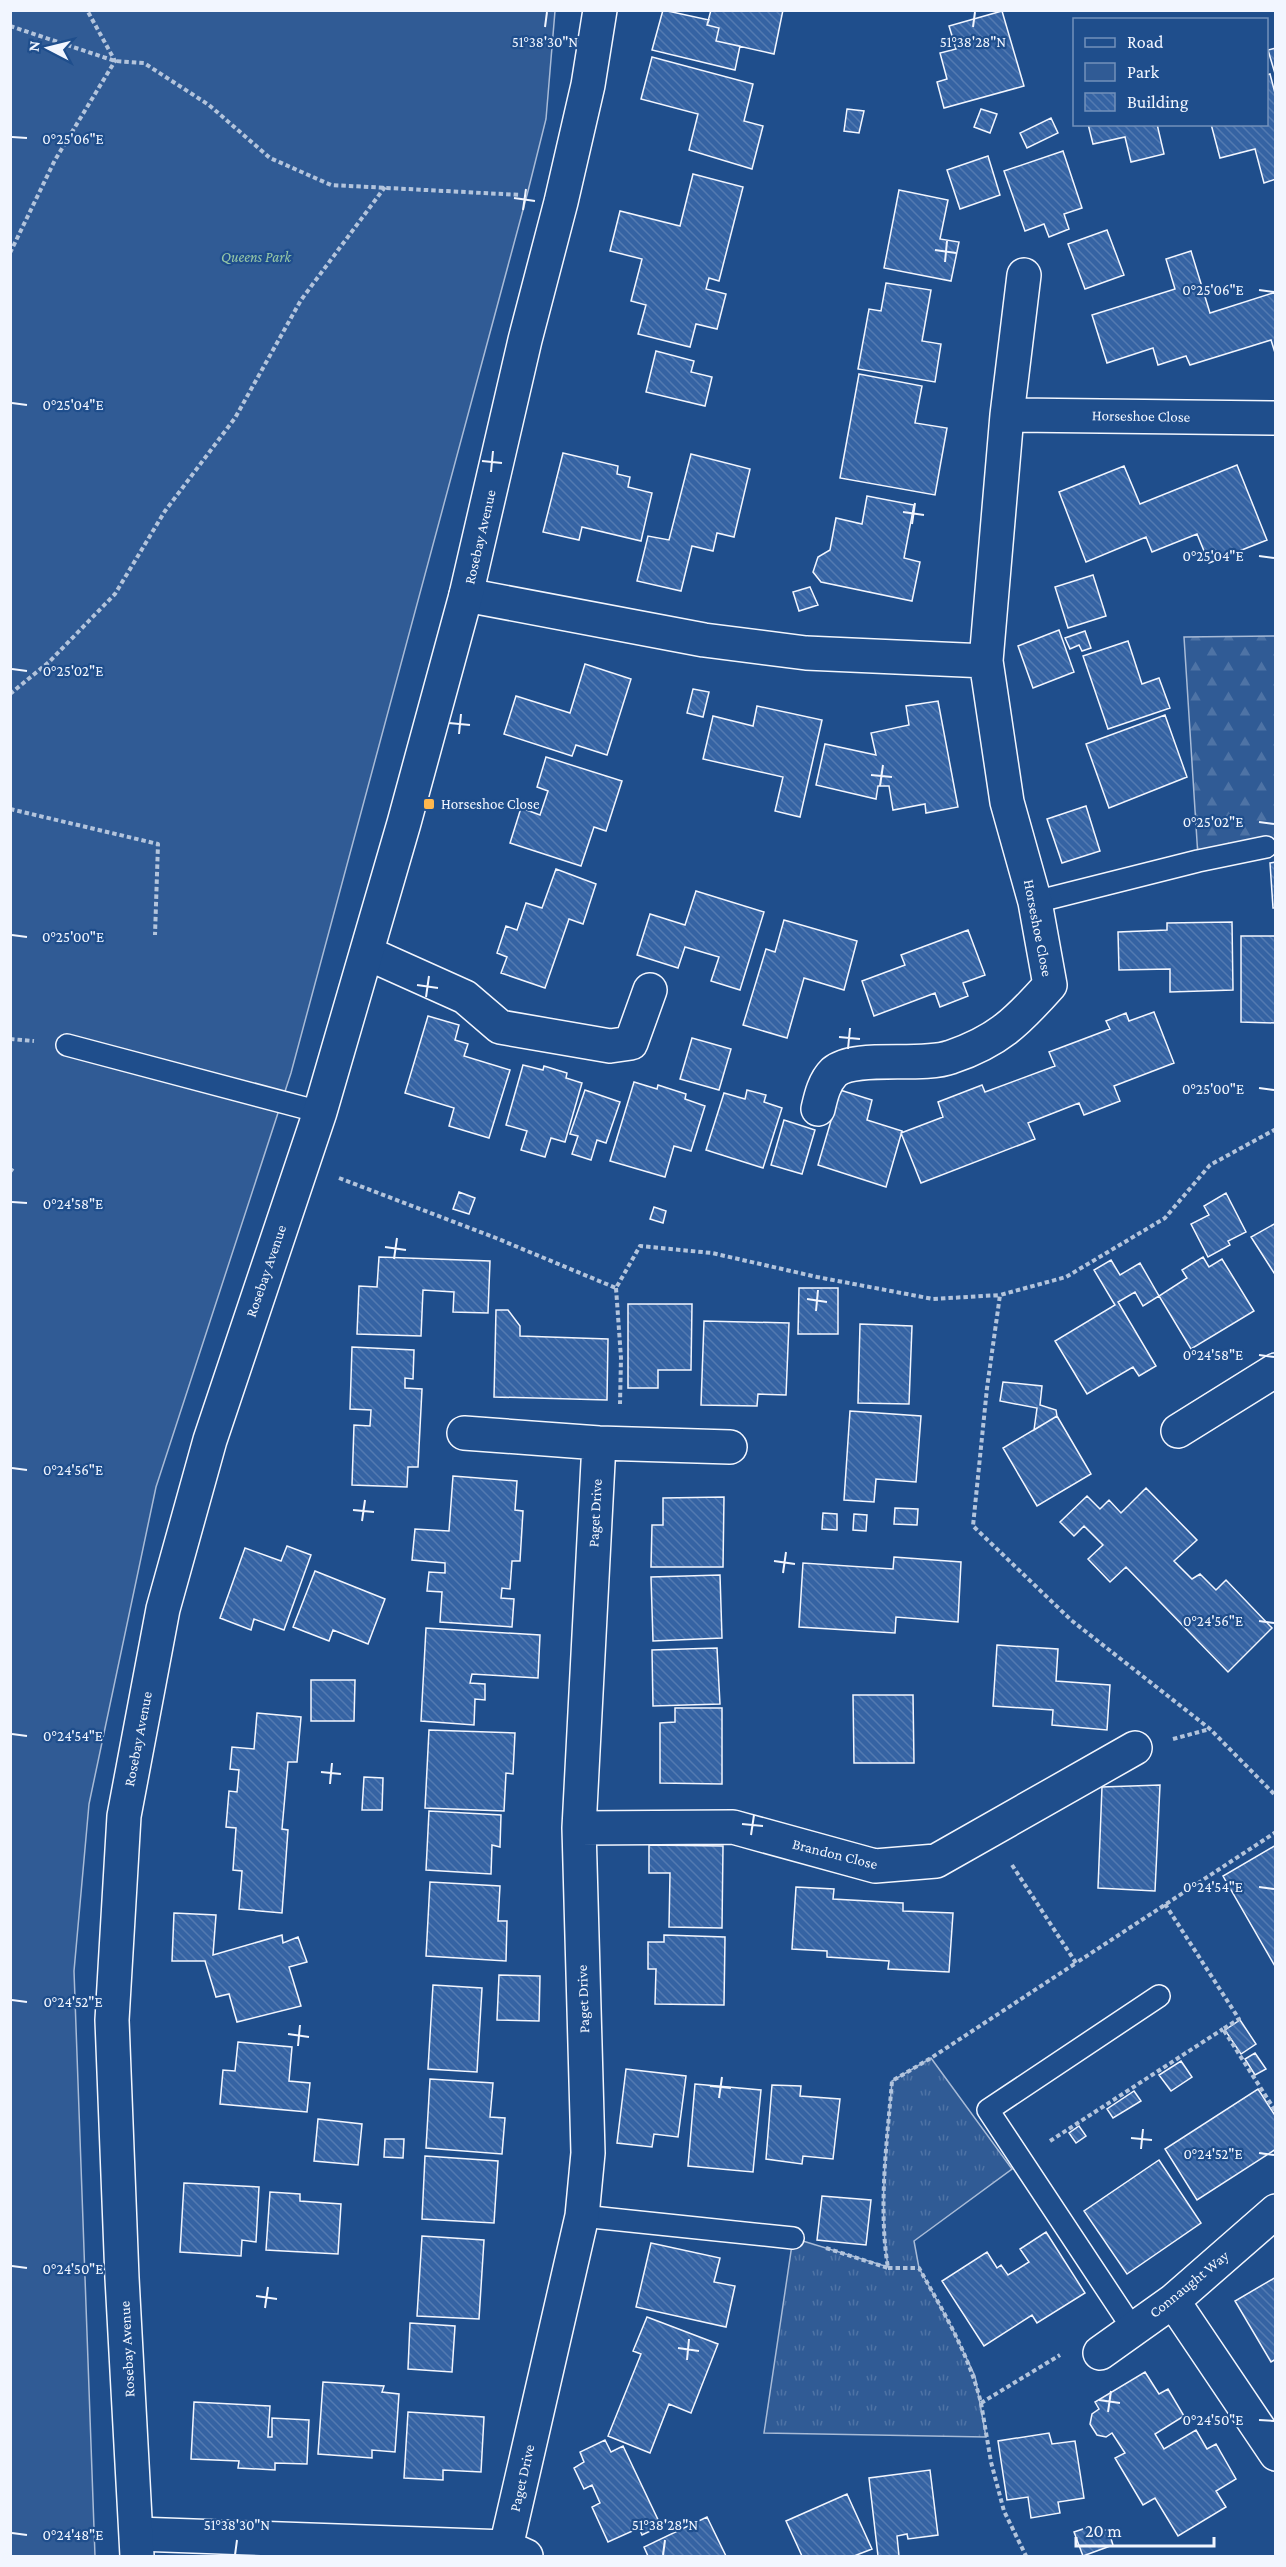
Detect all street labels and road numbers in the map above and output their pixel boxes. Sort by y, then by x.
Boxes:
street label: Horseshoe Close [1092,407,1191,425]
street label: Rosebay Avenue [461,488,500,586]
street label: Horseshoe Close [1021,878,1055,978]
street label: Rosebay Avenue [243,1222,290,1320]
street label: Paget Drive [585,1478,606,1548]
street label: Rosebay Avenue [121,1690,156,1788]
street label: Brandon Close [791,1836,880,1872]
street label: Paget Drive [574,1964,593,2033]
street label: Connaught Way [1146,2247,1232,2322]
street label: Rosebay Avenue [116,2300,139,2398]
street label: Paget Drive [507,2442,539,2513]

